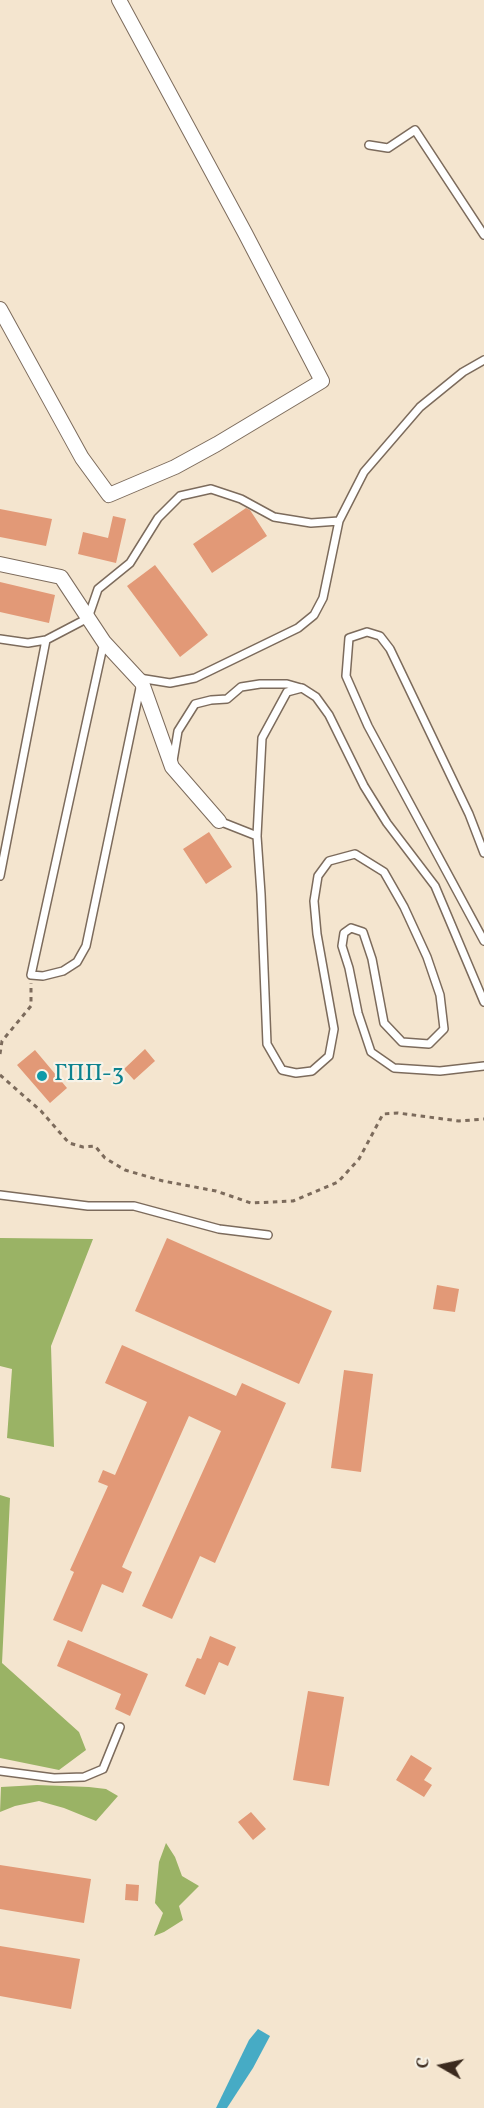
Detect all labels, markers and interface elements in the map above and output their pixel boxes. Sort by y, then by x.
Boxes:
place label: ГПП-3 [54,1062,124,1090]
marker: ГПП-3 [35,1069,49,1083]
north arrow [412,2036,472,2096]
text: С [413,2056,436,2070]

